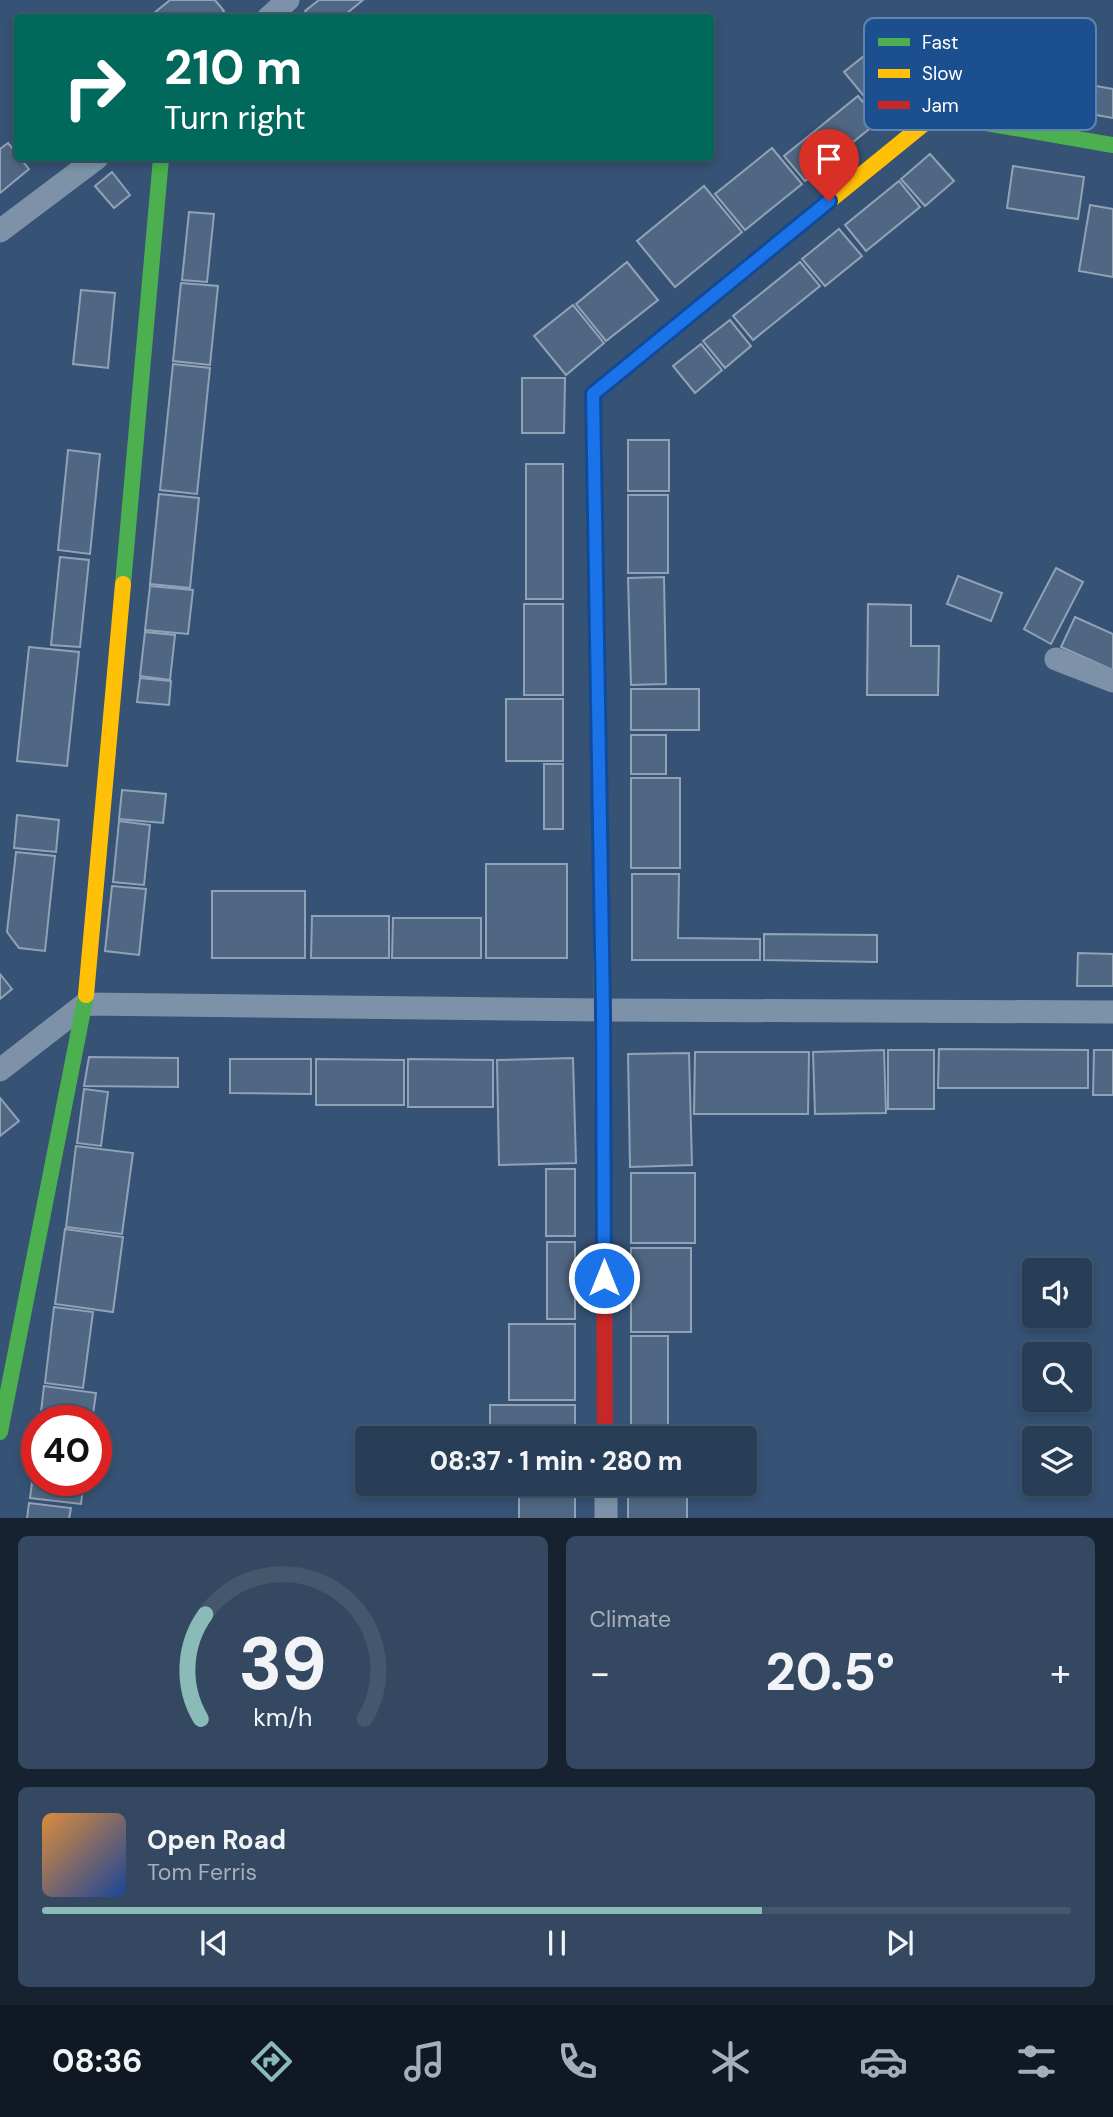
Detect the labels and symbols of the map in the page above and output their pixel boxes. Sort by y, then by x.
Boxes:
legend [864,18,1096,130]
text: Fast [922,30,958,55]
text: Slow [922,61,963,86]
text: Jam [922,93,959,118]
pin [799,129,859,201]
position arrow [567,1241,641,1315]
speed limit sign: 40 [21,1405,112,1496]

